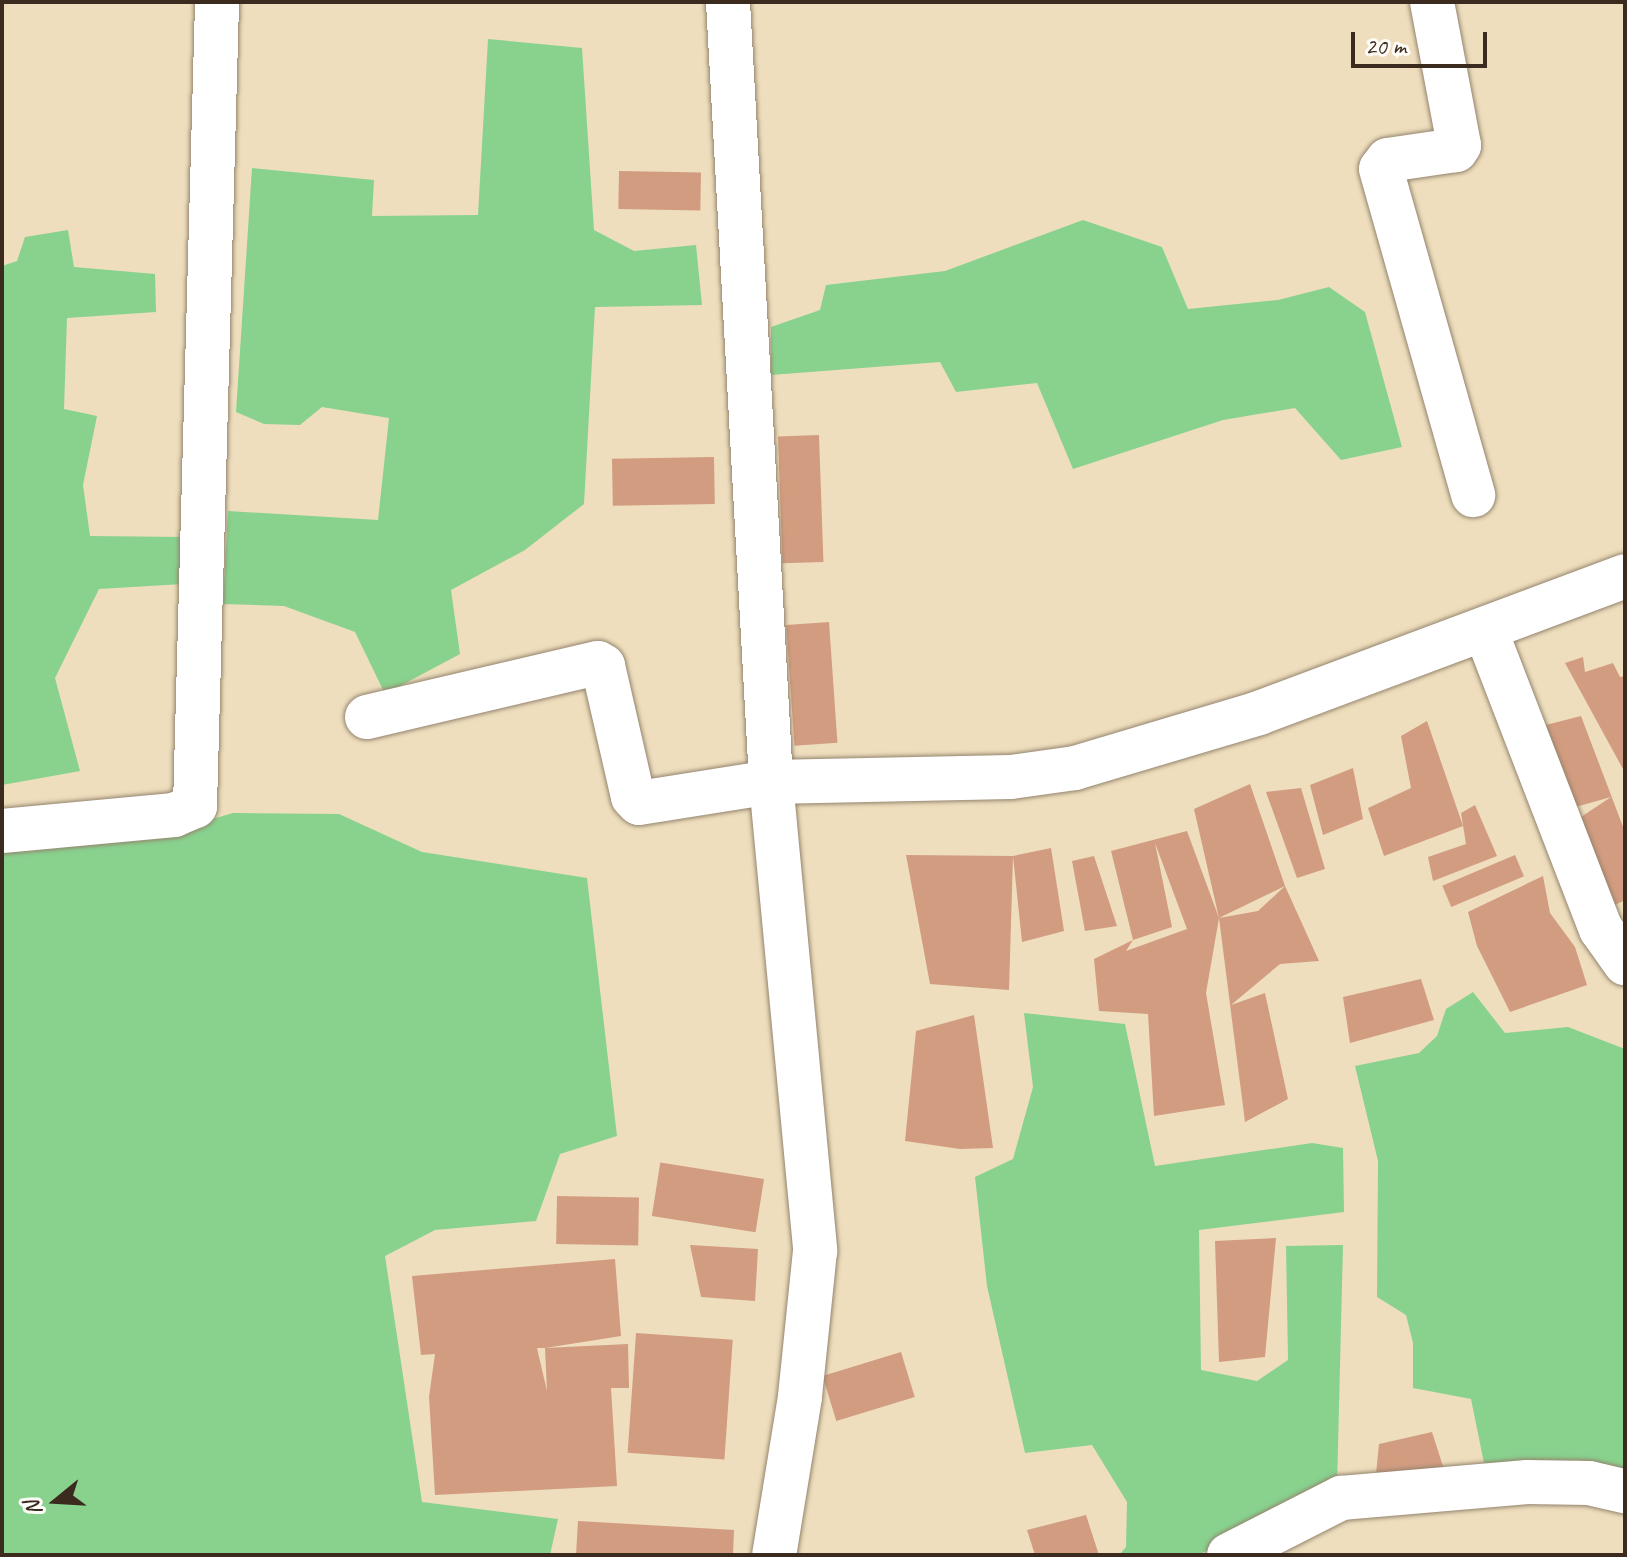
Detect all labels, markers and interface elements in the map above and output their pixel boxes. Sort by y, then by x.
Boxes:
scale bar [1355,16,1491,66]
text: 20 m [1365,31,1406,61]
north arrow [16,1461,96,1541]
text: N [18,1498,49,1519]

